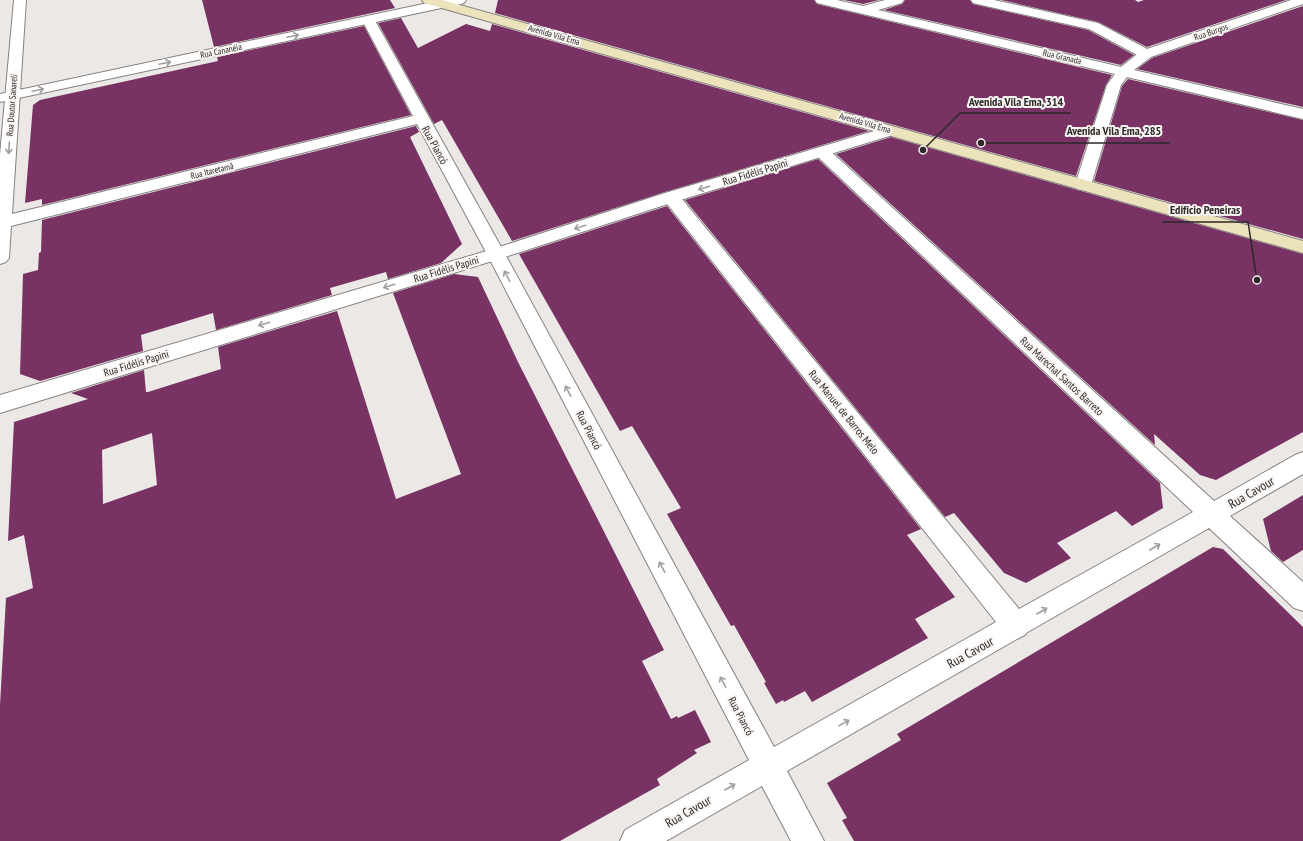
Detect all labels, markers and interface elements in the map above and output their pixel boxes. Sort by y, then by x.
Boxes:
street label: Rua Burgos [1192,21,1229,42]
street label: Avenida Vila Ema [527,22,582,47]
one-way arrow [286,32,299,40]
street label: Rua Cananéia [199,41,243,60]
street label: Rua Granada [1042,47,1083,66]
one-way arrow [158,59,171,67]
street label: Rua Doutor Sanareli [4,74,19,136]
one-way arrow [31,85,44,93]
callout: Avenida Vila Ema, 314 [960,89,1071,113]
text: Avenida Vila Ema, 314 [968,94,1064,109]
street label: Avenida Vila Ema [838,110,893,135]
callout: Avenida Vila Ema, 285 [1059,119,1170,143]
street label: Rua Piancó [419,123,451,167]
text: Avenida Vila Ema, 285 [1066,123,1161,138]
one-way arrow [5,141,12,154]
street label: Rua Fidélis Papini [721,155,789,189]
street label: Rua Itaretamã [189,160,235,181]
one-way arrow [697,185,710,192]
callout: Edifício Peneiras [1162,198,1248,222]
text: Edifício Peneiras [1170,202,1240,217]
one-way arrow [574,224,587,231]
street label: Rua Fidélis Papini [412,252,480,286]
one-way arrow [503,270,511,282]
one-way arrow [383,283,396,290]
one-way arrow [258,321,271,328]
street label: Rua Marechal Santos Barreto [1017,334,1107,419]
street label: Rua Fidélis Papini [102,346,170,380]
street label: Rua Manuel de Barros Melo [806,367,882,457]
one-way arrow [564,385,572,397]
street label: Rua Piancó [573,408,605,452]
street label: Rua Cavour [1225,472,1278,512]
one-way arrow [1149,542,1161,550]
one-way arrow [658,561,665,573]
one-way arrow [1036,606,1048,614]
street label: Rua Cavour [944,633,997,672]
one-way arrow [719,676,726,688]
street label: Rua Piancó [725,694,757,738]
one-way arrow [837,719,849,727]
one-way arrow [724,783,736,791]
street label: Rua Cavour [662,791,715,831]

